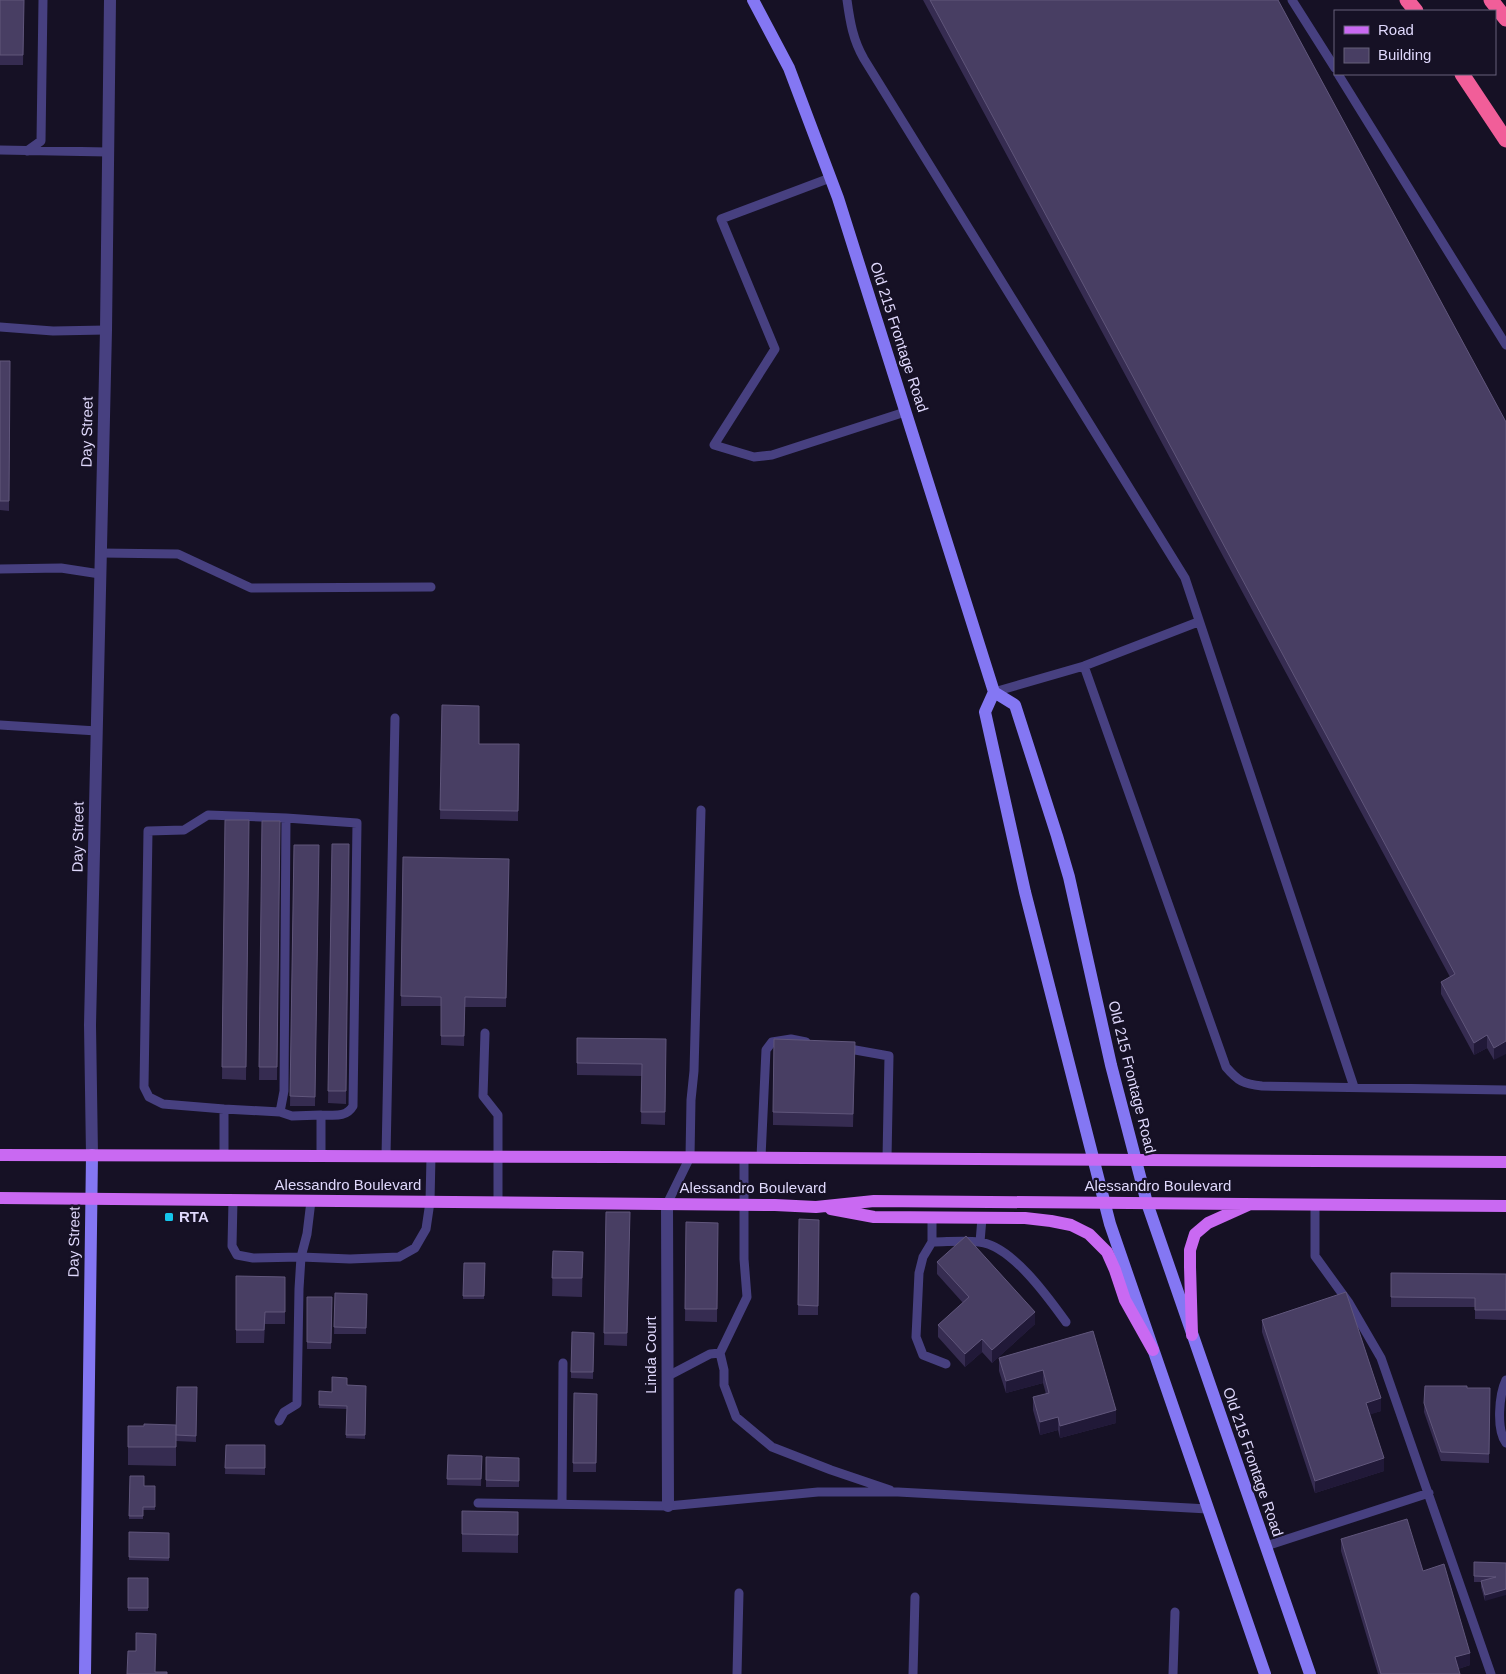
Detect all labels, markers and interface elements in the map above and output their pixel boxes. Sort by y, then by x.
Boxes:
legend [1334,10,1496,75]
text: Road [1378,21,1414,38]
text: Building [1378,46,1431,63]
street label: Old 215 Frontage Road [867,260,932,414]
street label: Day Street [77,396,96,468]
street label: Day Street [68,801,87,873]
street label: Old 215 Frontage Road [1105,999,1160,1155]
street label: Alessandro Boulevard [275,1176,421,1193]
street label: Alessandro Boulevard [1085,1177,1231,1194]
street label: Alessandro Boulevard [680,1179,826,1196]
street label: Day Street [64,1206,83,1278]
place label: RTA [179,1208,209,1225]
marker: RTA [163,1211,175,1223]
street label: Linda Court [642,1315,659,1394]
street label: Old 215 Frontage Road [1220,1385,1287,1539]

